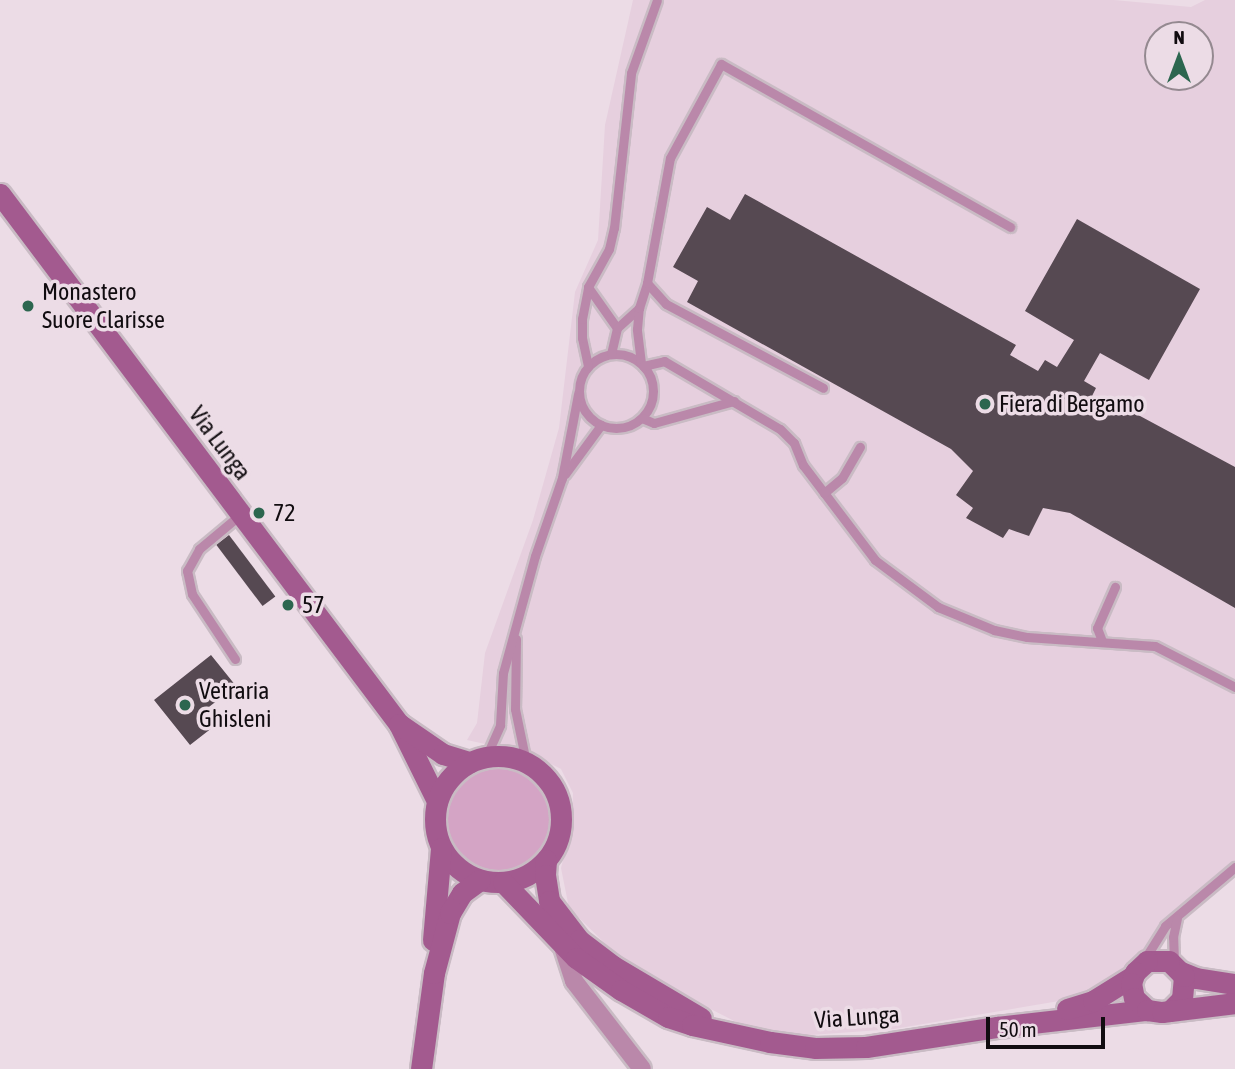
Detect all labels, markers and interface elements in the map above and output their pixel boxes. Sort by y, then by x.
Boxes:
north arrow [1144,21,1214,91]
text: N [1173,26,1185,48]
place label: Monastero Suore Clarisse [42,278,165,334]
marker: Monastero Suore Clarisse [20,298,36,314]
place label: Fiera di Bergamo [999,390,1145,418]
marker: Fiera di Bergamo [977,396,993,412]
street label: Via Lunga [183,400,257,486]
place label: 72 [273,499,296,527]
marker: 72 [251,505,267,521]
place label: 57 [302,591,325,619]
marker: 57 [280,597,296,613]
place label: Vetraria Ghisleni [199,677,272,733]
marker: Vetraria Ghisleni [177,697,193,713]
street label: Via Lunga [813,1000,901,1034]
scale bar [990,1002,1109,1046]
text: 50 m [999,1017,1037,1041]

